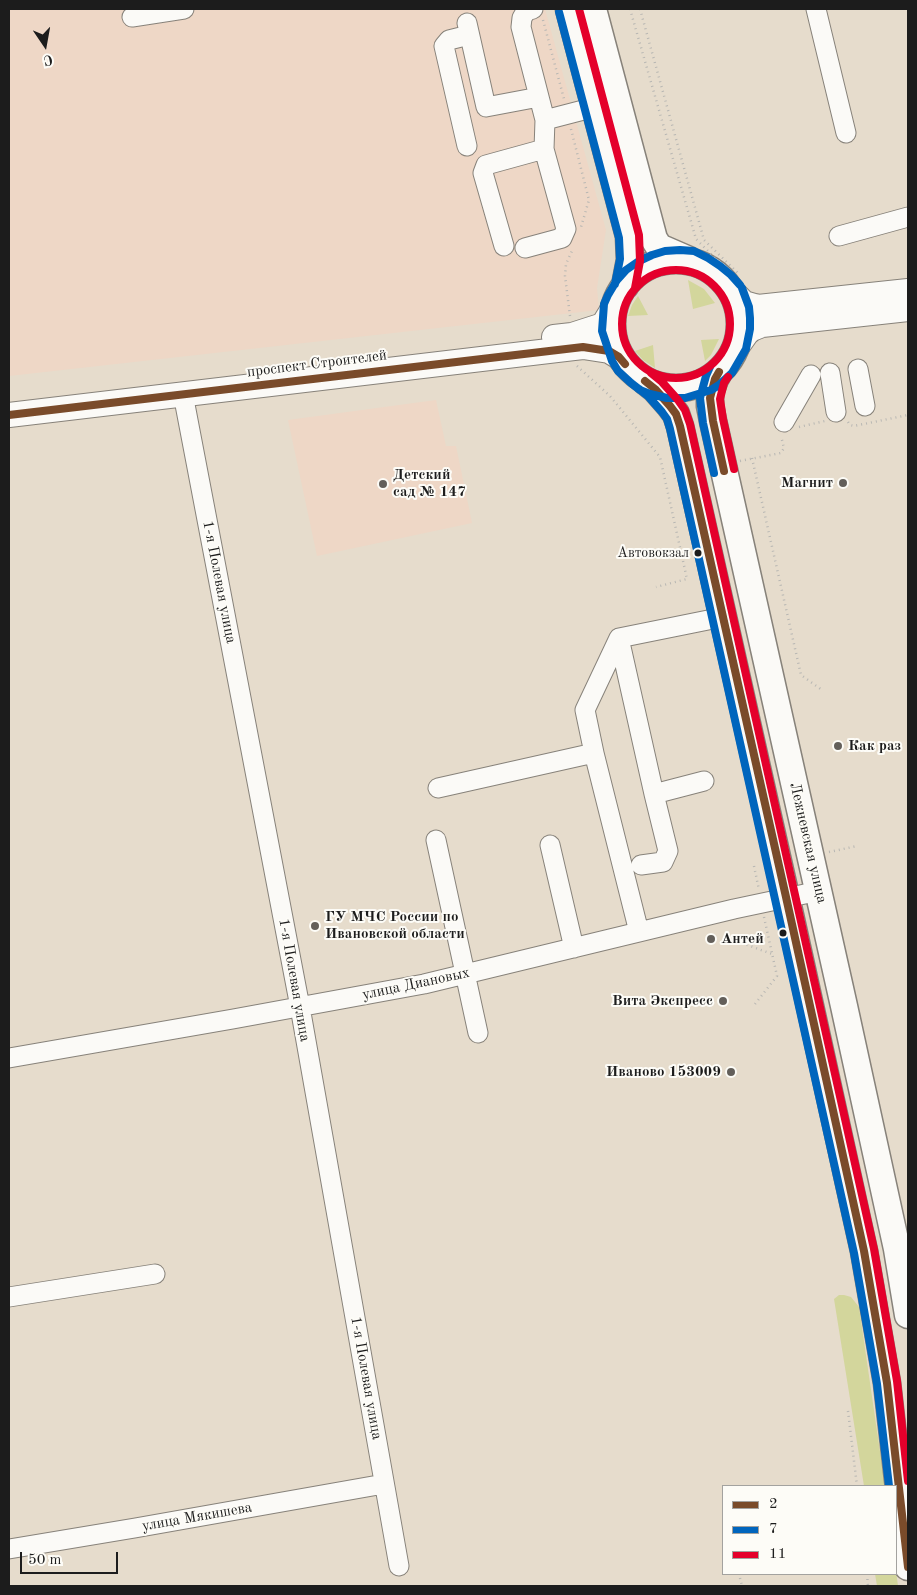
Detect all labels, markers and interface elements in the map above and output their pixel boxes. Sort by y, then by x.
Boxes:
north arrow [20,20,70,70]
text: С [42,52,54,67]
street label: проспект Строителей [246,346,388,382]
place label: Детский сад № 147 [393,466,466,501]
place label: Магнит [781,474,833,492]
marker: Магнит [837,477,849,489]
marker: Детский сад № 147 [377,478,389,490]
street label: 1-я Полевая улица [198,519,240,645]
place label: Автовокзал [617,545,689,561]
marker: Автовокзал [693,548,703,558]
place label: Как раз [848,737,901,755]
marker: Как раз [832,740,844,752]
street label: Лежневская улица [785,781,831,905]
place label: ГУ МЧС России по Ивановской области [325,908,465,943]
street label: 1-я Полевая улица [274,917,314,1043]
marker: ГУ МЧС России по Ивановской области [309,920,321,932]
unlabelled marker [778,928,788,938]
place label: Антей [721,930,764,948]
marker: Антей [705,933,717,945]
street label: улица Диановых [360,964,472,1004]
place label: Вита Экспресс [612,992,713,1010]
marker: Вита Экспресс [717,995,729,1007]
place label: Иваново 153009 [606,1063,721,1081]
marker: Иваново 153009 [725,1066,737,1078]
street label: 1-я Полевая улица [346,1315,386,1441]
legend [722,1485,897,1575]
text: 2 [769,1497,778,1512]
street label: улица Мякишева [141,1498,253,1536]
text: 7 [769,1522,778,1537]
scale bar [22,1542,120,1574]
text: 11 [769,1547,786,1562]
text: 50 m [28,1553,62,1568]

